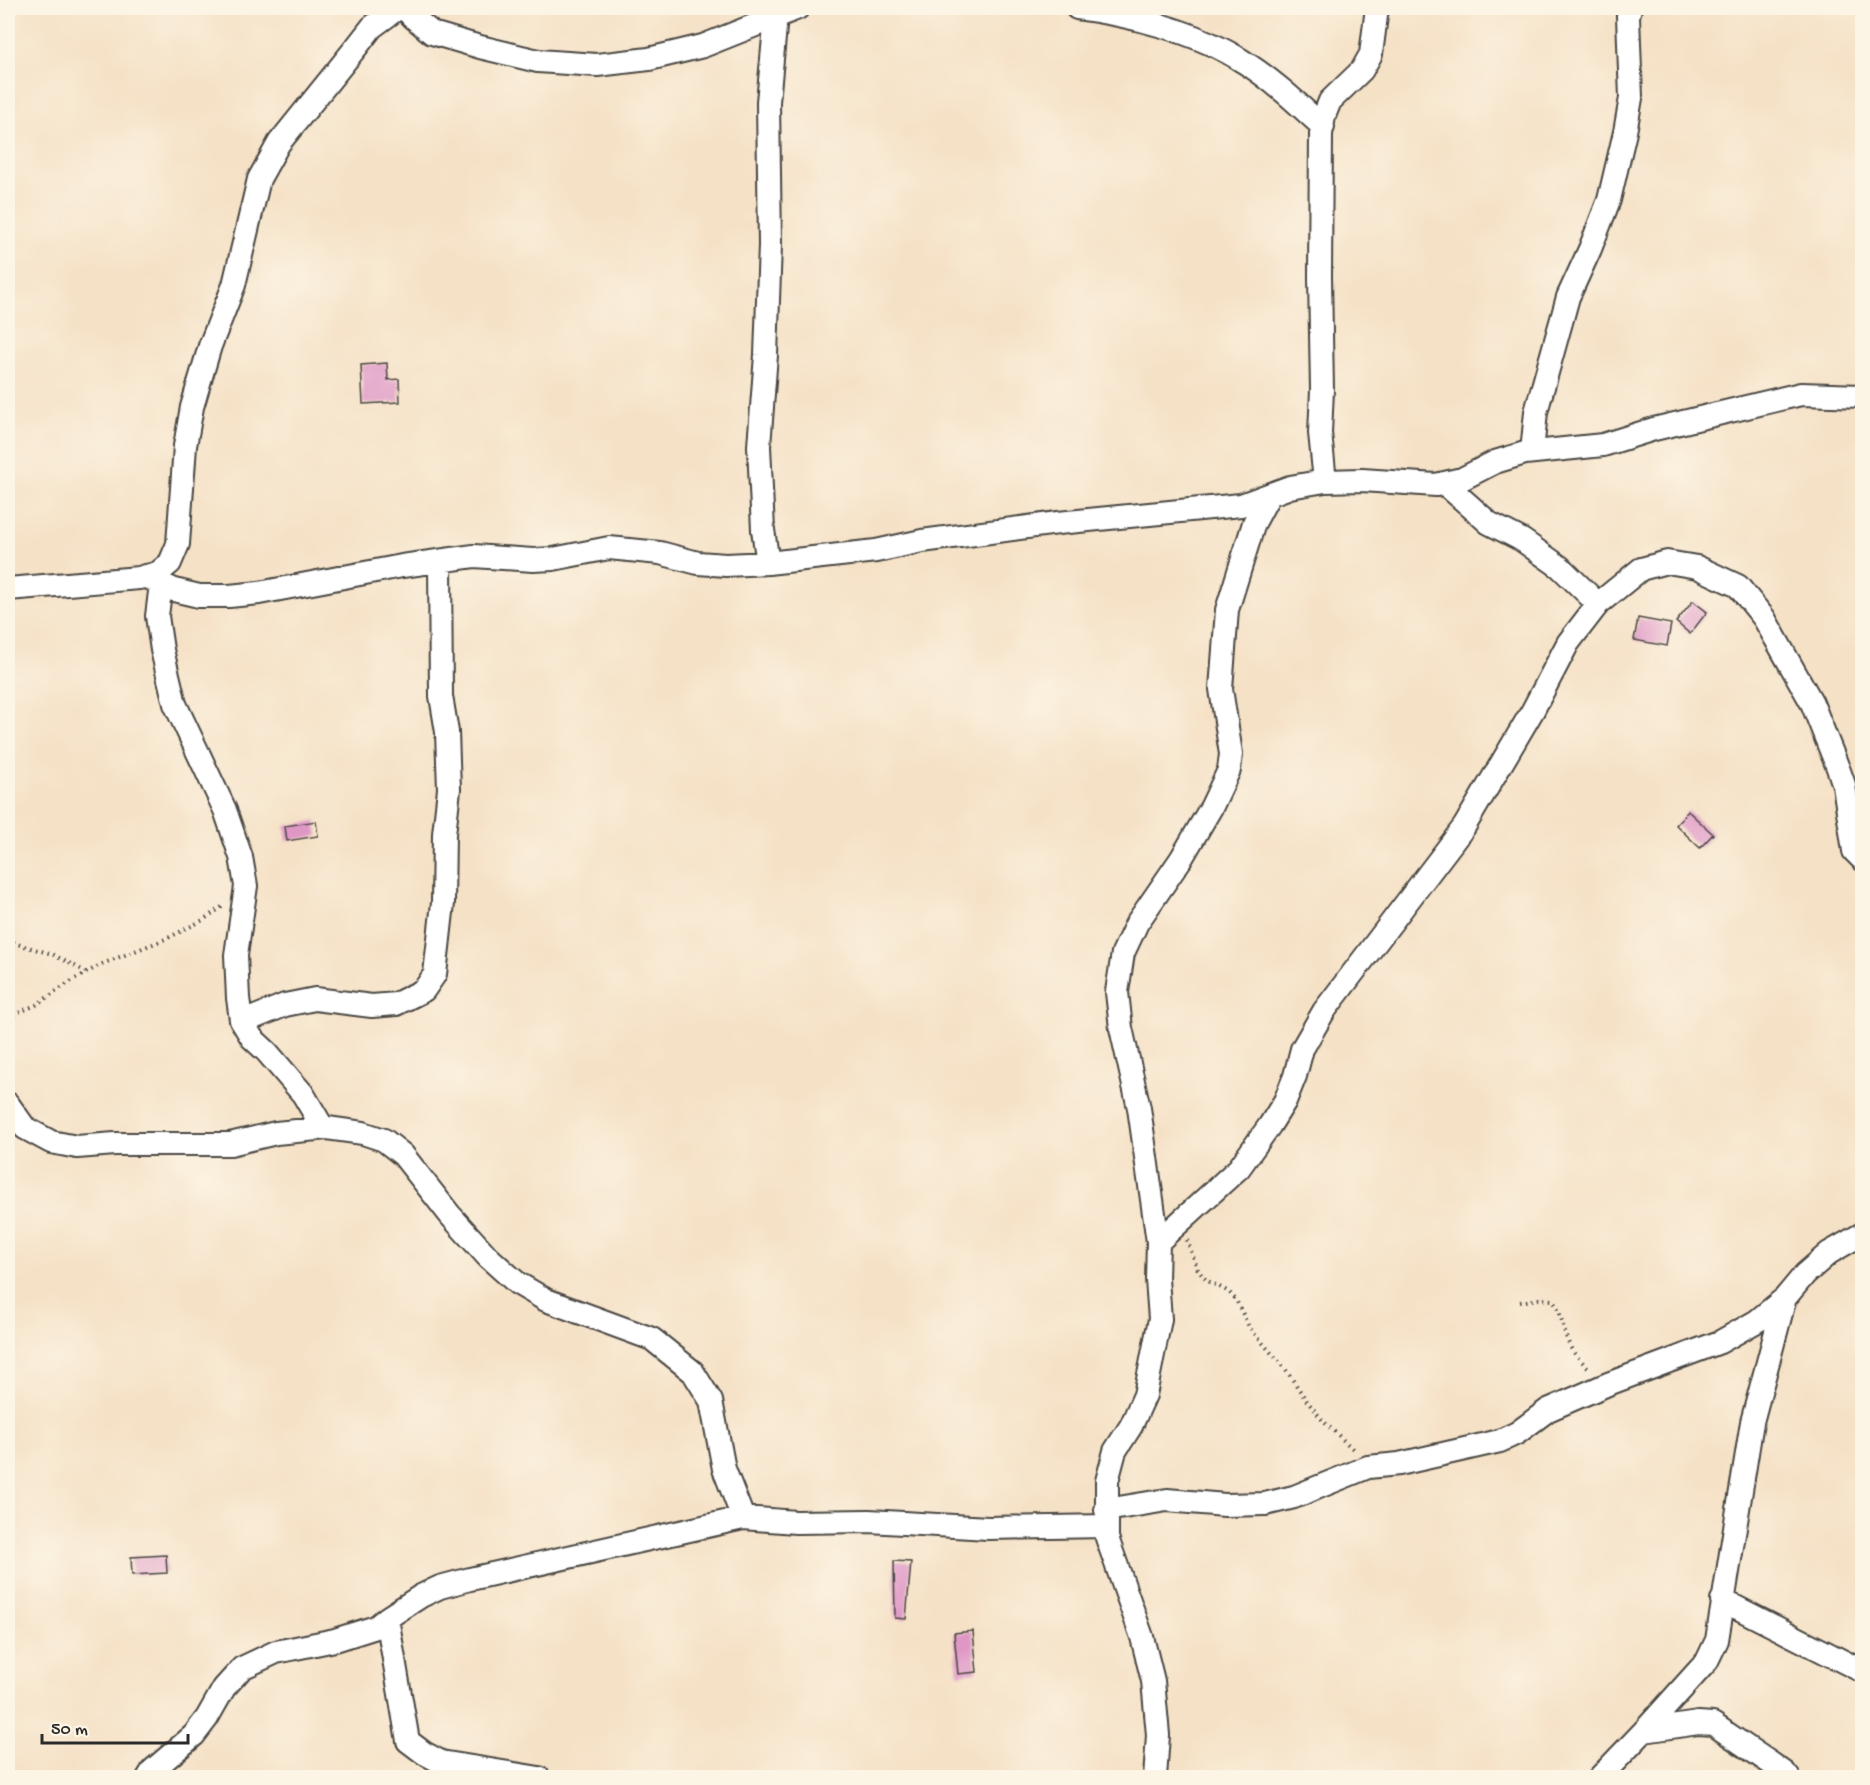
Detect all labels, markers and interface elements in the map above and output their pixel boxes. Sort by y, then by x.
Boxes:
scale bar [42,1707,188,1745]
text: 50 m [51,1720,88,1741]

